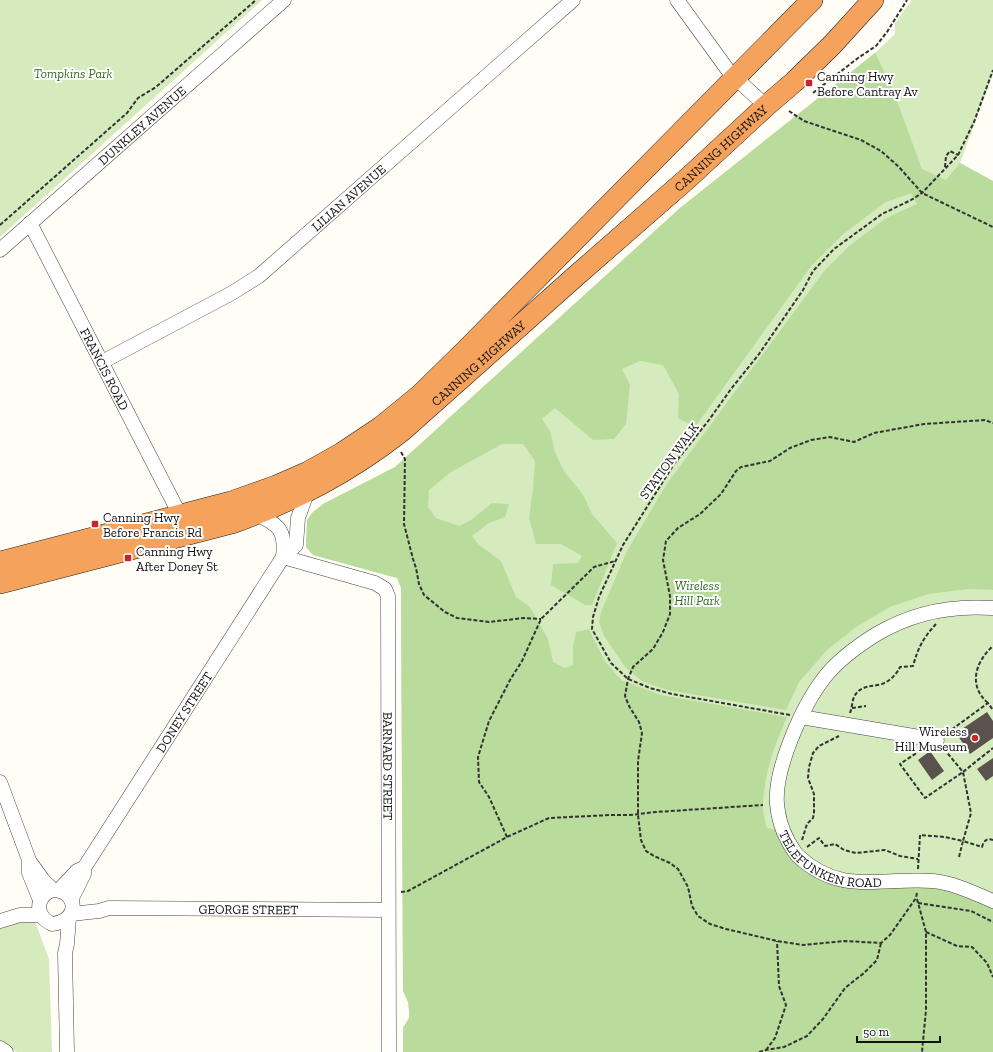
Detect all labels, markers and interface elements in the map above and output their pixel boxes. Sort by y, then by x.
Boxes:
park label: Tompkins Park [34,66,112,81]
place label: Canning Hwy Before Cantray Av [817,69,918,99]
marker: Canning Hwy Before Cantray Av [804,78,814,88]
street label: DUNKLEY AVENUE [95,82,189,168]
street label: CANNING HIGHWAY [671,101,770,194]
street label: LILIAN AVENUE [308,161,389,234]
street label: CANNING HIGHWAY [428,317,529,409]
street label: FRANCIS ROAD [78,325,132,412]
street label: STATION WALK [636,419,702,502]
place label: Canning Hwy Before Francis Rd [103,510,202,540]
marker: Canning Hwy Before Francis Rd [90,519,100,529]
place label: Canning Hwy After Doney St [136,544,218,574]
marker: Canning Hwy After Doney St [123,553,133,563]
park label: Wireless Hill Park [674,578,720,608]
street label: DONEY STREET [153,669,215,755]
street label: BARNARD STREET [381,712,396,820]
place label: Wireless Hill Museum [895,724,968,754]
marker: Wireless Hill Museum [970,733,980,743]
street label: TELEFUNKEN ROAD [776,828,882,890]
street label: GEORGE STREET [198,901,298,917]
scale bar [857,1018,940,1044]
text: 50 m [863,1025,890,1039]

